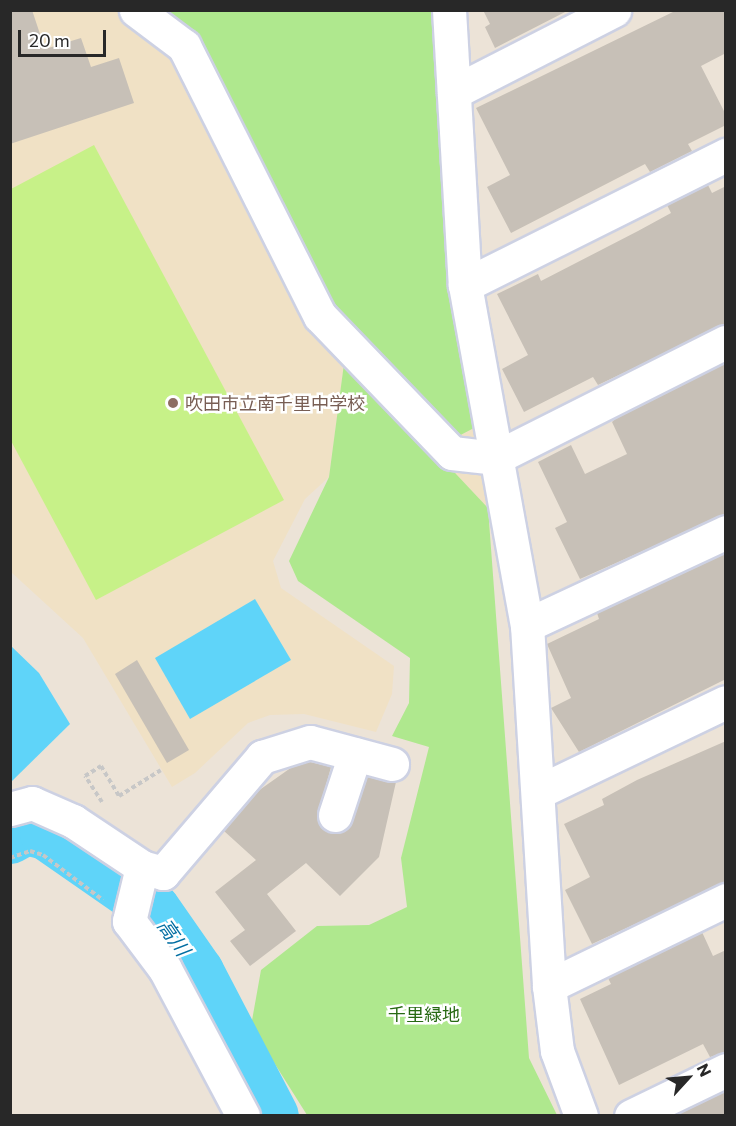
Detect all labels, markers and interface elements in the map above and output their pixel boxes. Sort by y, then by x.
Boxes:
scale bar [21,18,110,56]
text: 20 m [29,29,70,51]
place label: 吹田市立南千里中学校 [185,392,365,414]
marker: 吹田市立南千里中学校 [166,396,180,410]
water label: 高川 [153,914,195,960]
park label: 千里緑地 [388,1003,460,1025]
north arrow [658,1048,718,1108]
text: N [693,1060,716,1079]

